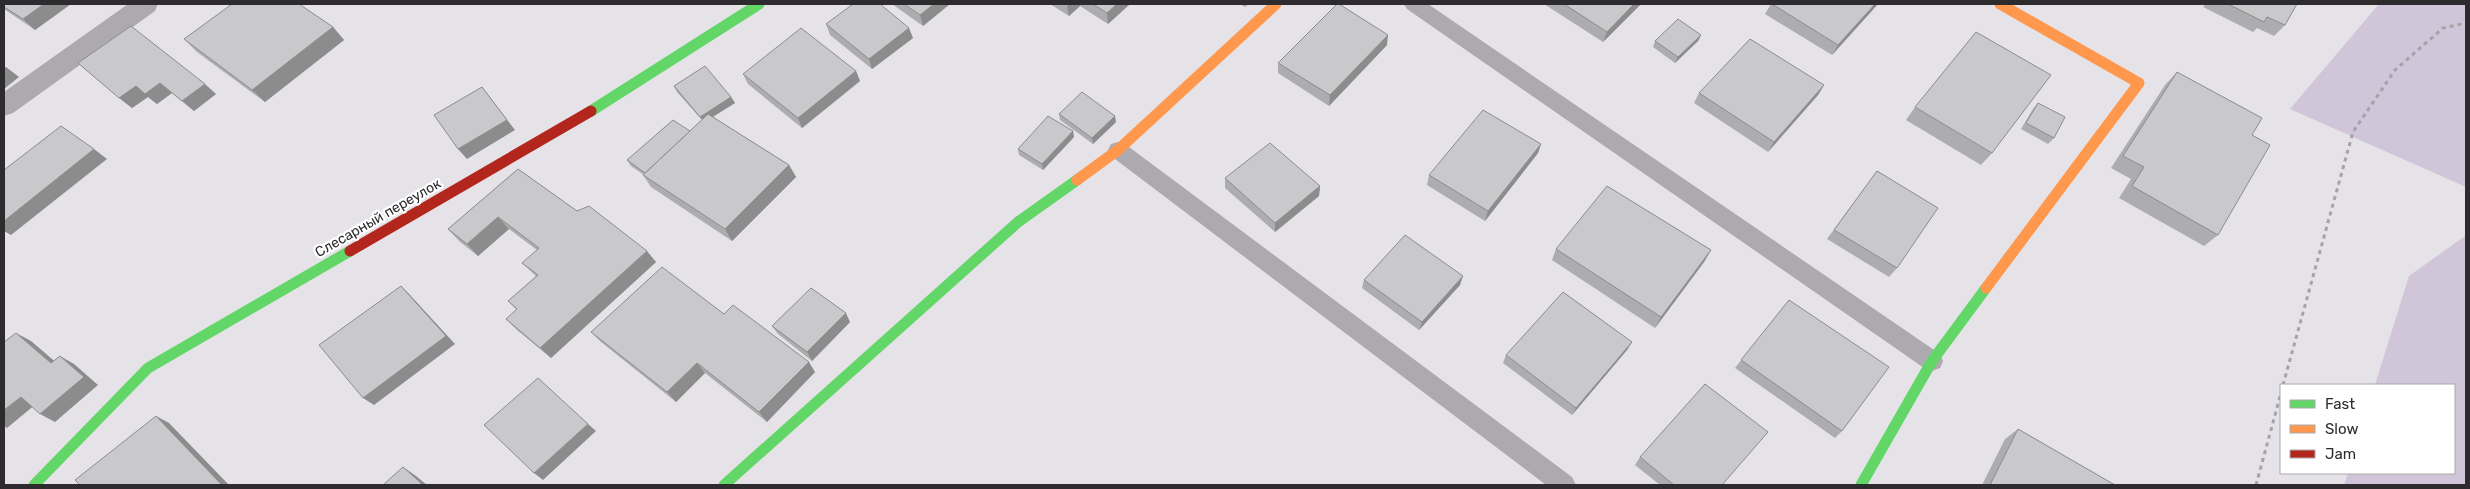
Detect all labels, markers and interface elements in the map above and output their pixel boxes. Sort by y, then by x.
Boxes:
street label: Слесарный переулок [312,175,444,261]
legend [2280,384,2455,474]
text: Fast [2325,395,2355,413]
text: Slow [2325,420,2358,438]
text: Jam [2325,445,2356,463]

